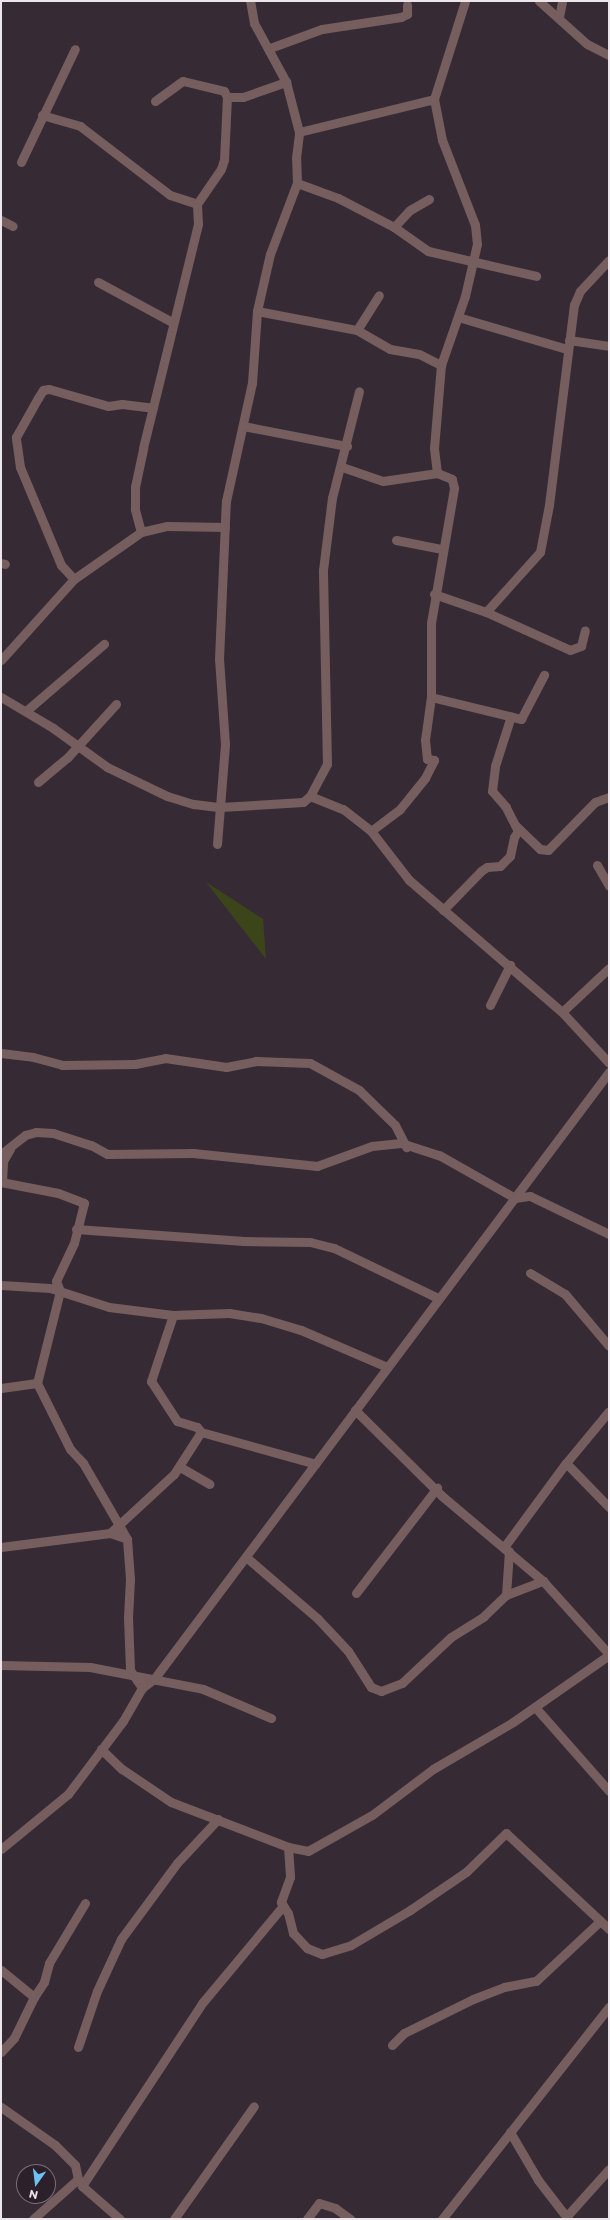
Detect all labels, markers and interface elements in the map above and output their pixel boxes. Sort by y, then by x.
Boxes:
north arrow [16,2164,56,2204]
text: N [27,2187,39,2203]

